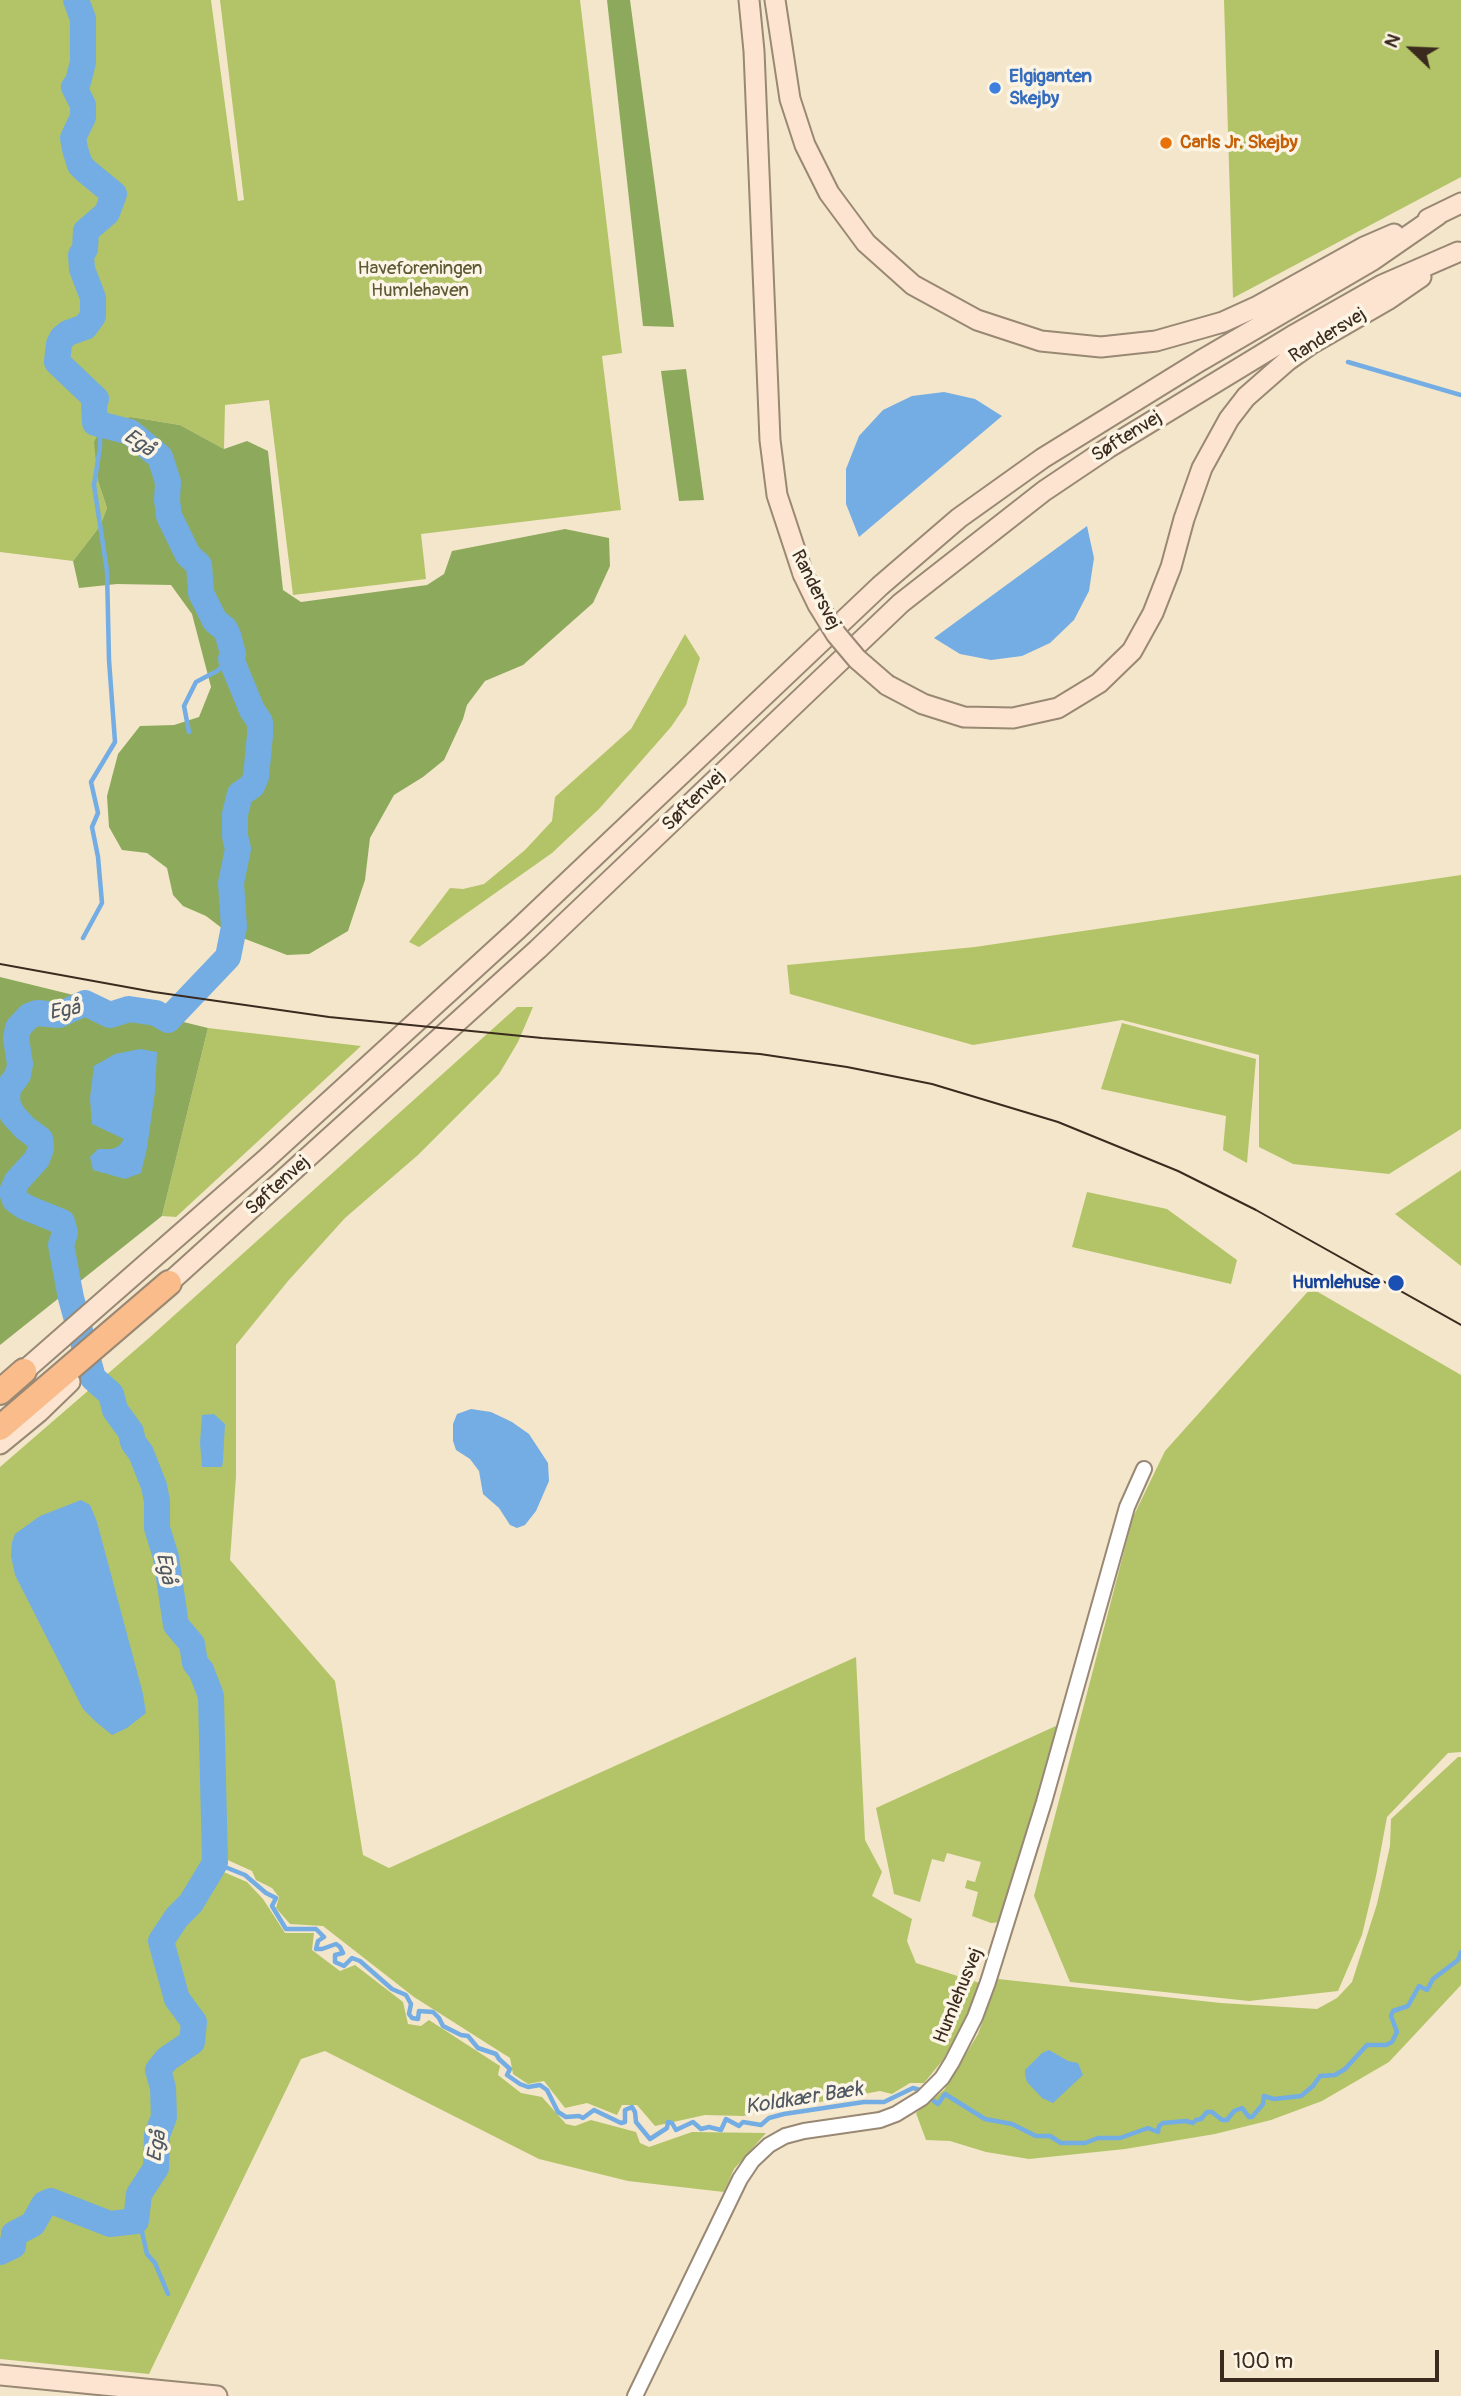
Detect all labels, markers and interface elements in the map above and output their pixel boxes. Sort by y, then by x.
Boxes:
north arrow [1377,14,1447,84]
text: N [1379,30,1406,51]
place label: Elgiganten Skejby [1009,66,1092,110]
marker: Elgiganten Skejby [987,80,1003,96]
place label: Carls Jr. Skejby [1180,132,1298,154]
marker: Carls Jr. Skejby [1158,135,1174,151]
park label: Haveforeningen Humlehaven [358,258,482,302]
street label: Randersvej [1285,303,1371,369]
street label: Søftenvej [1088,406,1166,468]
water label: Egå [119,424,159,464]
street label: Randersvej [785,546,845,634]
street label: Søftenvej [658,765,730,837]
water label: Egå [47,996,83,1026]
street label: Søftenvej [241,1151,315,1221]
place label: Humlehuse [1292,1272,1380,1294]
marker: Humlehuse [1386,1273,1406,1293]
water label: Egå [150,1551,180,1587]
street label: Humlehusvej [930,1945,988,2047]
water label: Koldkær Bæk [743,2077,865,2121]
water label: Egå [143,2128,173,2164]
scale bar [1223,2336,1442,2380]
text: 100 m [1233,2348,1293,2375]

